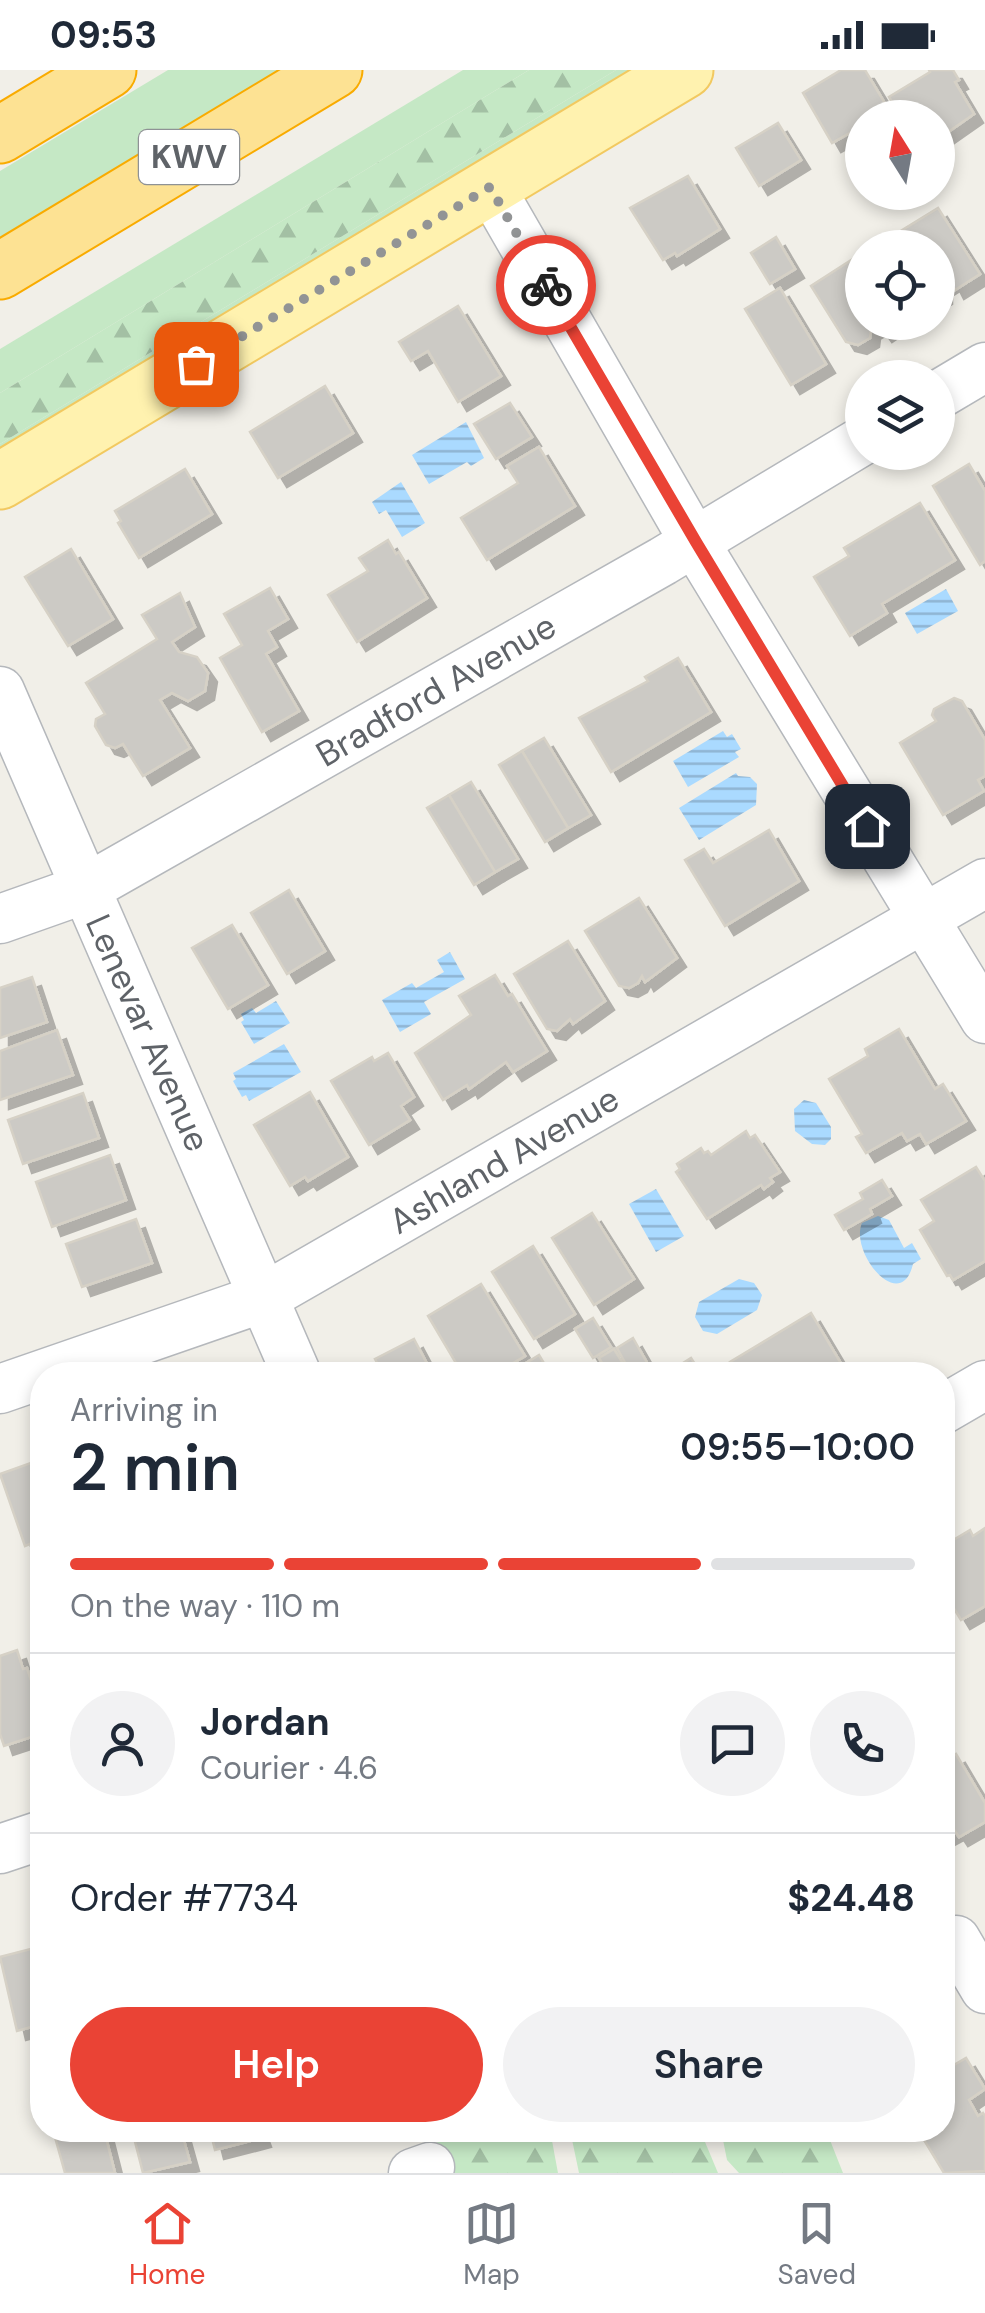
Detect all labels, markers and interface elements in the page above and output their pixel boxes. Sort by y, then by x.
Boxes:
text: 09:53 [50,10,157,60]
north arrow [845,100,955,210]
map controls [845,100,955,470]
road number: KWV [139,130,239,184]
button: locate [845,230,955,340]
courier [496,235,596,335]
icon: bike [519,258,574,313]
pin [154,322,239,407]
icon: bag [169,337,224,392]
button: layers [845,360,955,470]
street label: Bradford Avenue [308,603,564,777]
pin [825,784,910,869]
icon: home [840,799,895,854]
street label: Lenevar Avenue [75,907,221,1159]
street label: Ashland Avenue [381,1076,627,1244]
text: Arriving in [70,1389,218,1431]
text: 09:55–10:00 [680,1422,915,1472]
text: 2 min [70,1426,240,1510]
text: On the way · 110 m [70,1585,340,1627]
button: person [70,1691,175,1796]
button: chat [680,1691,785,1796]
button: phone [810,1691,915,1796]
text: Jordan [200,1697,330,1747]
text: Courier · 4.6 [200,1747,378,1789]
text: Order #7734 [70,1873,298,1923]
text: $24.48 [787,1873,915,1923]
button: Help [70,2007,483,2122]
button: Share [503,2007,915,2122]
tab: Home [129,2196,205,2293]
tab: Map [463,2196,520,2293]
tab: Saved [778,2196,856,2293]

